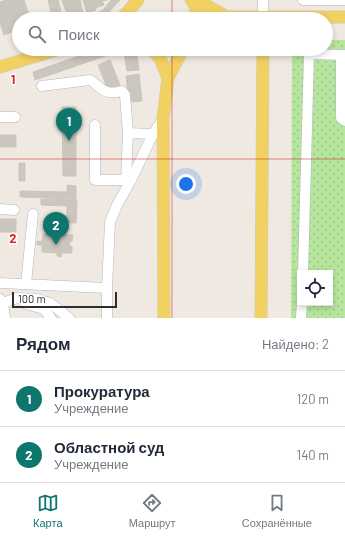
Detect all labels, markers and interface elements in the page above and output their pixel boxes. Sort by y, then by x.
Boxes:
search box [12,12,333,56]
icon: search [26,23,48,45]
text: Поиск [58,25,100,43]
text: 1 [11,71,15,87]
pin: 1 [56,108,82,141]
your location [176,174,196,194]
pin: 2 [43,212,69,245]
text: 2 [9,230,17,246]
map controls [297,270,333,306]
button: locate [297,270,333,306]
scale bar [12,290,117,309]
text: 100 m [18,292,46,305]
text: Рядом [16,333,71,353]
text: Найдено: 2 [262,336,329,352]
text: Прокуратура [54,382,150,400]
text: 1 [27,391,31,407]
text: 120 m [297,391,329,407]
text: Учреждение [54,400,129,416]
text: Областной суд [54,438,164,456]
text: 2 [25,447,33,463]
text: 140 m [297,447,329,463]
text: Учреждение [54,456,129,472]
tab: Карта [33,492,63,529]
tab: Маршрут [129,492,176,529]
tab: Сохранённые [242,492,312,529]

